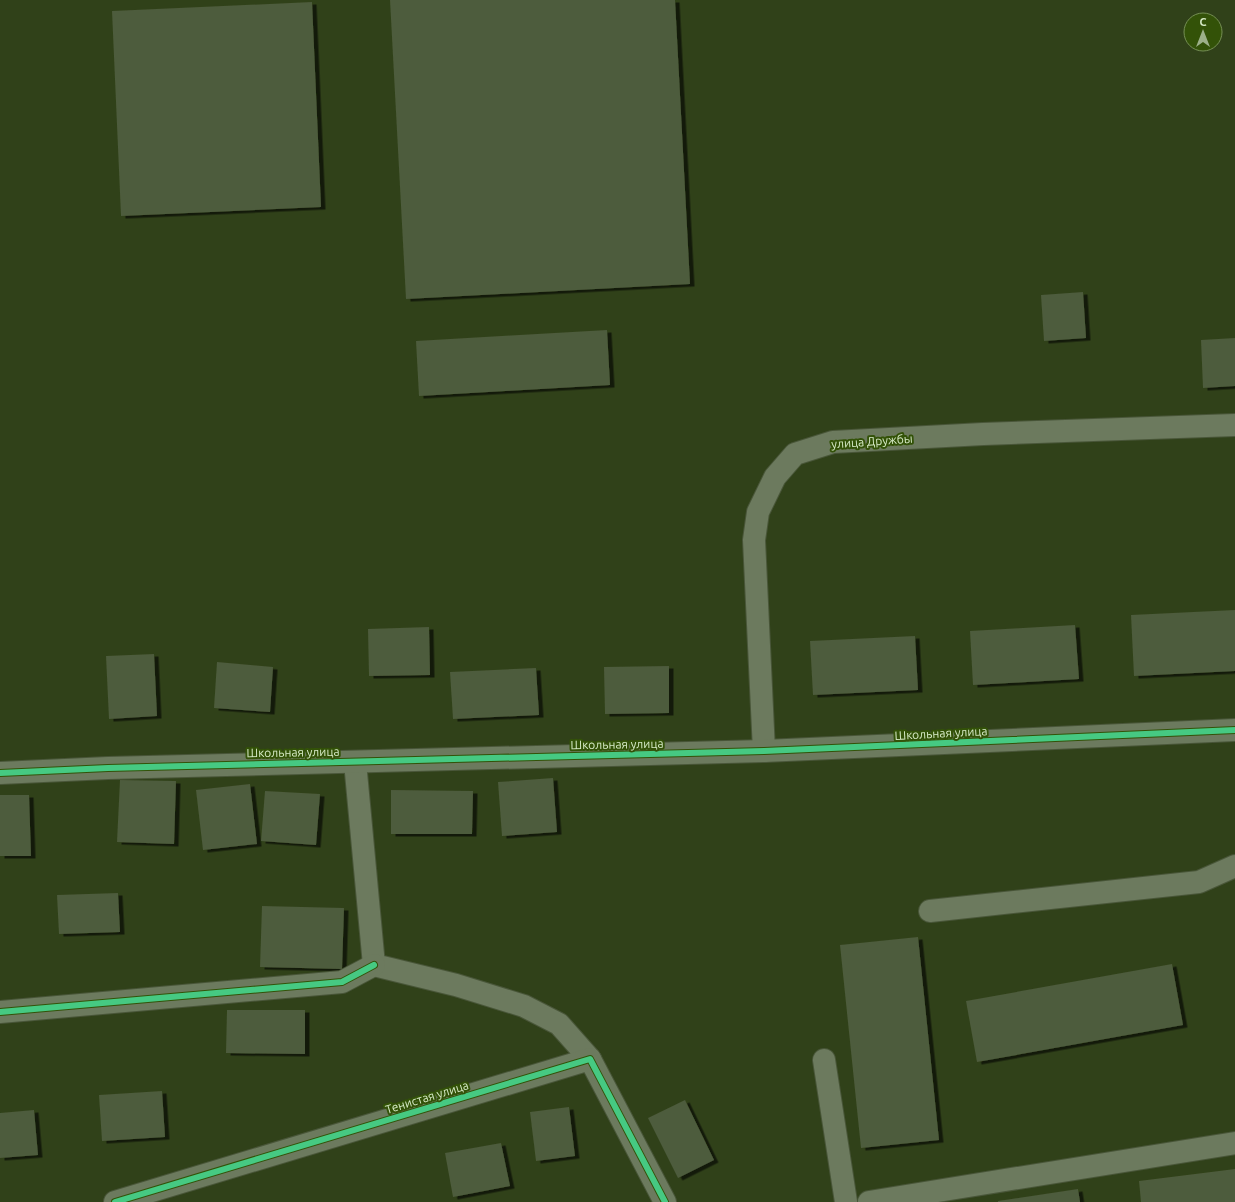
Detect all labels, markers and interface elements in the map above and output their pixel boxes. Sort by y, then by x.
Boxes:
north arrow [1183,12,1223,52]
text: С [1199,16,1207,28]
street label: улица Дружбы [831,432,913,450]
street label: Школьная улица [894,724,988,742]
street label: Школьная улица [570,737,664,751]
street label: Школьная улица [246,745,340,759]
street label: Тенистая улица [384,1078,470,1116]

